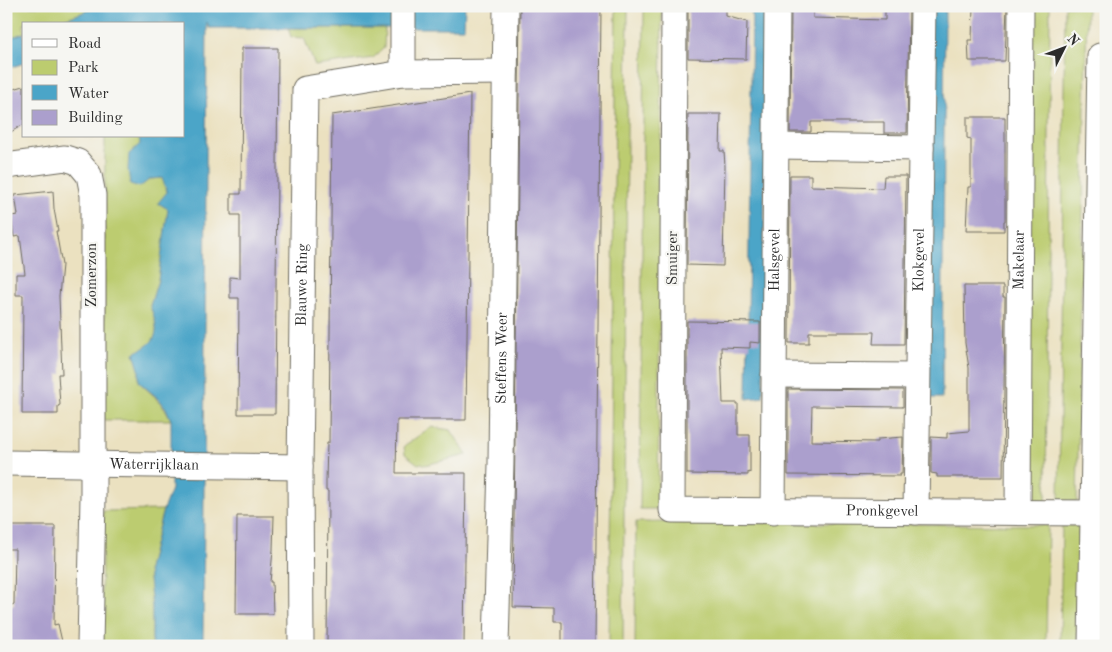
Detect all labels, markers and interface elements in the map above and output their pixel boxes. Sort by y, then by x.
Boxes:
legend [22,22,185,138]
north arrow [1040,22,1090,72]
text: N [1064,31,1082,49]
text: Road [68,37,102,52]
text: Park [68,61,99,76]
text: Water [68,87,109,102]
text: Building [68,111,123,126]
street label: Halsgevel [767,228,783,292]
street label: Klokgevel [912,228,927,292]
street label: Makelaar [1012,230,1027,290]
street label: Smuiger [666,231,681,285]
street label: Zomerzon [85,243,100,307]
street label: Blauwe Ring [294,243,310,327]
street label: Steffens Weer [494,312,510,404]
street label: Waterrijklaan [109,457,199,473]
street label: Pronkgevel [845,504,919,519]

